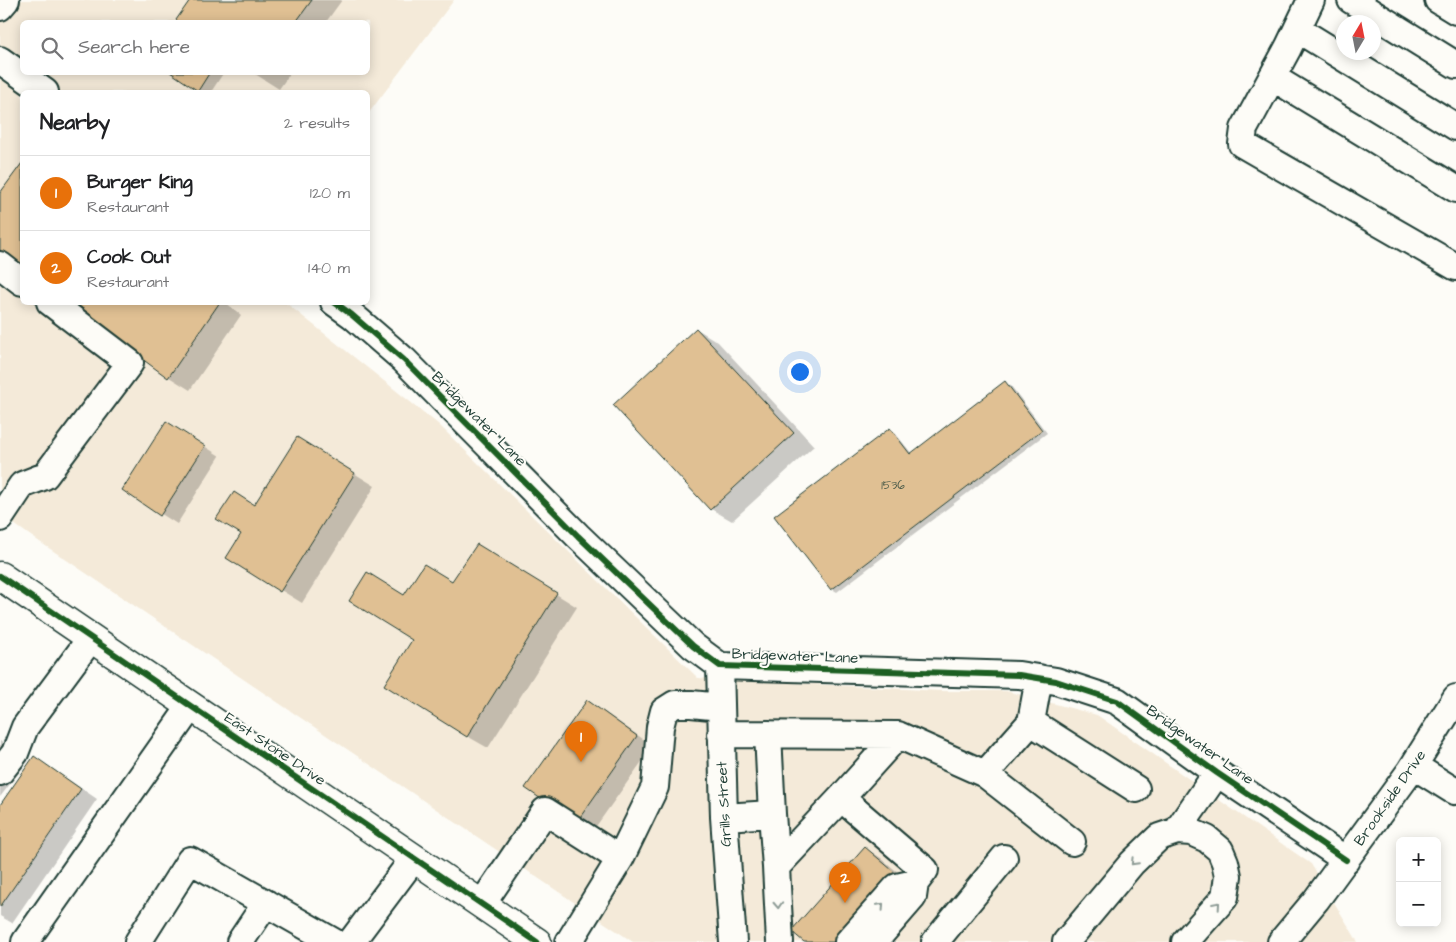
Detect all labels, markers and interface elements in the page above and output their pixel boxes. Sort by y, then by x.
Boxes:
north arrow [1336,15,1381,60]
search box [20,20,370,75]
icon: search [38,34,66,62]
text: Search here [78,34,190,61]
text: Nearby [40,108,110,137]
text: 2 results [284,112,350,134]
text: Burger King [87,169,192,196]
text: 1 [55,182,57,204]
text: 120 m [310,182,350,204]
text: Restaurant [87,196,169,218]
text: Cook Out [87,244,171,271]
text: 2 [51,257,61,279]
text: 140 m [308,257,350,279]
text: Restaurant [87,271,169,293]
your location [787,359,813,385]
street label: Bridgewater Lane [426,367,531,472]
house number: 1536 [881,477,905,494]
street label: Bridgewater Lane [731,643,859,670]
street label: Bridgewater Lane [1142,700,1258,791]
street label: East Stone Drive [220,707,330,791]
pin: 1 [565,721,597,762]
street label: Brookside Drive [1349,746,1431,850]
street label: Grills Street [711,761,737,847]
map controls [1396,837,1441,927]
button: + [1396,837,1441,882]
one-way arrow [1131,856,1140,865]
pin: 2 [829,862,861,903]
button: − [1396,882,1441,927]
one-way arrow [772,901,783,909]
one-way arrow [875,902,884,911]
one-way arrow [1212,902,1221,911]

